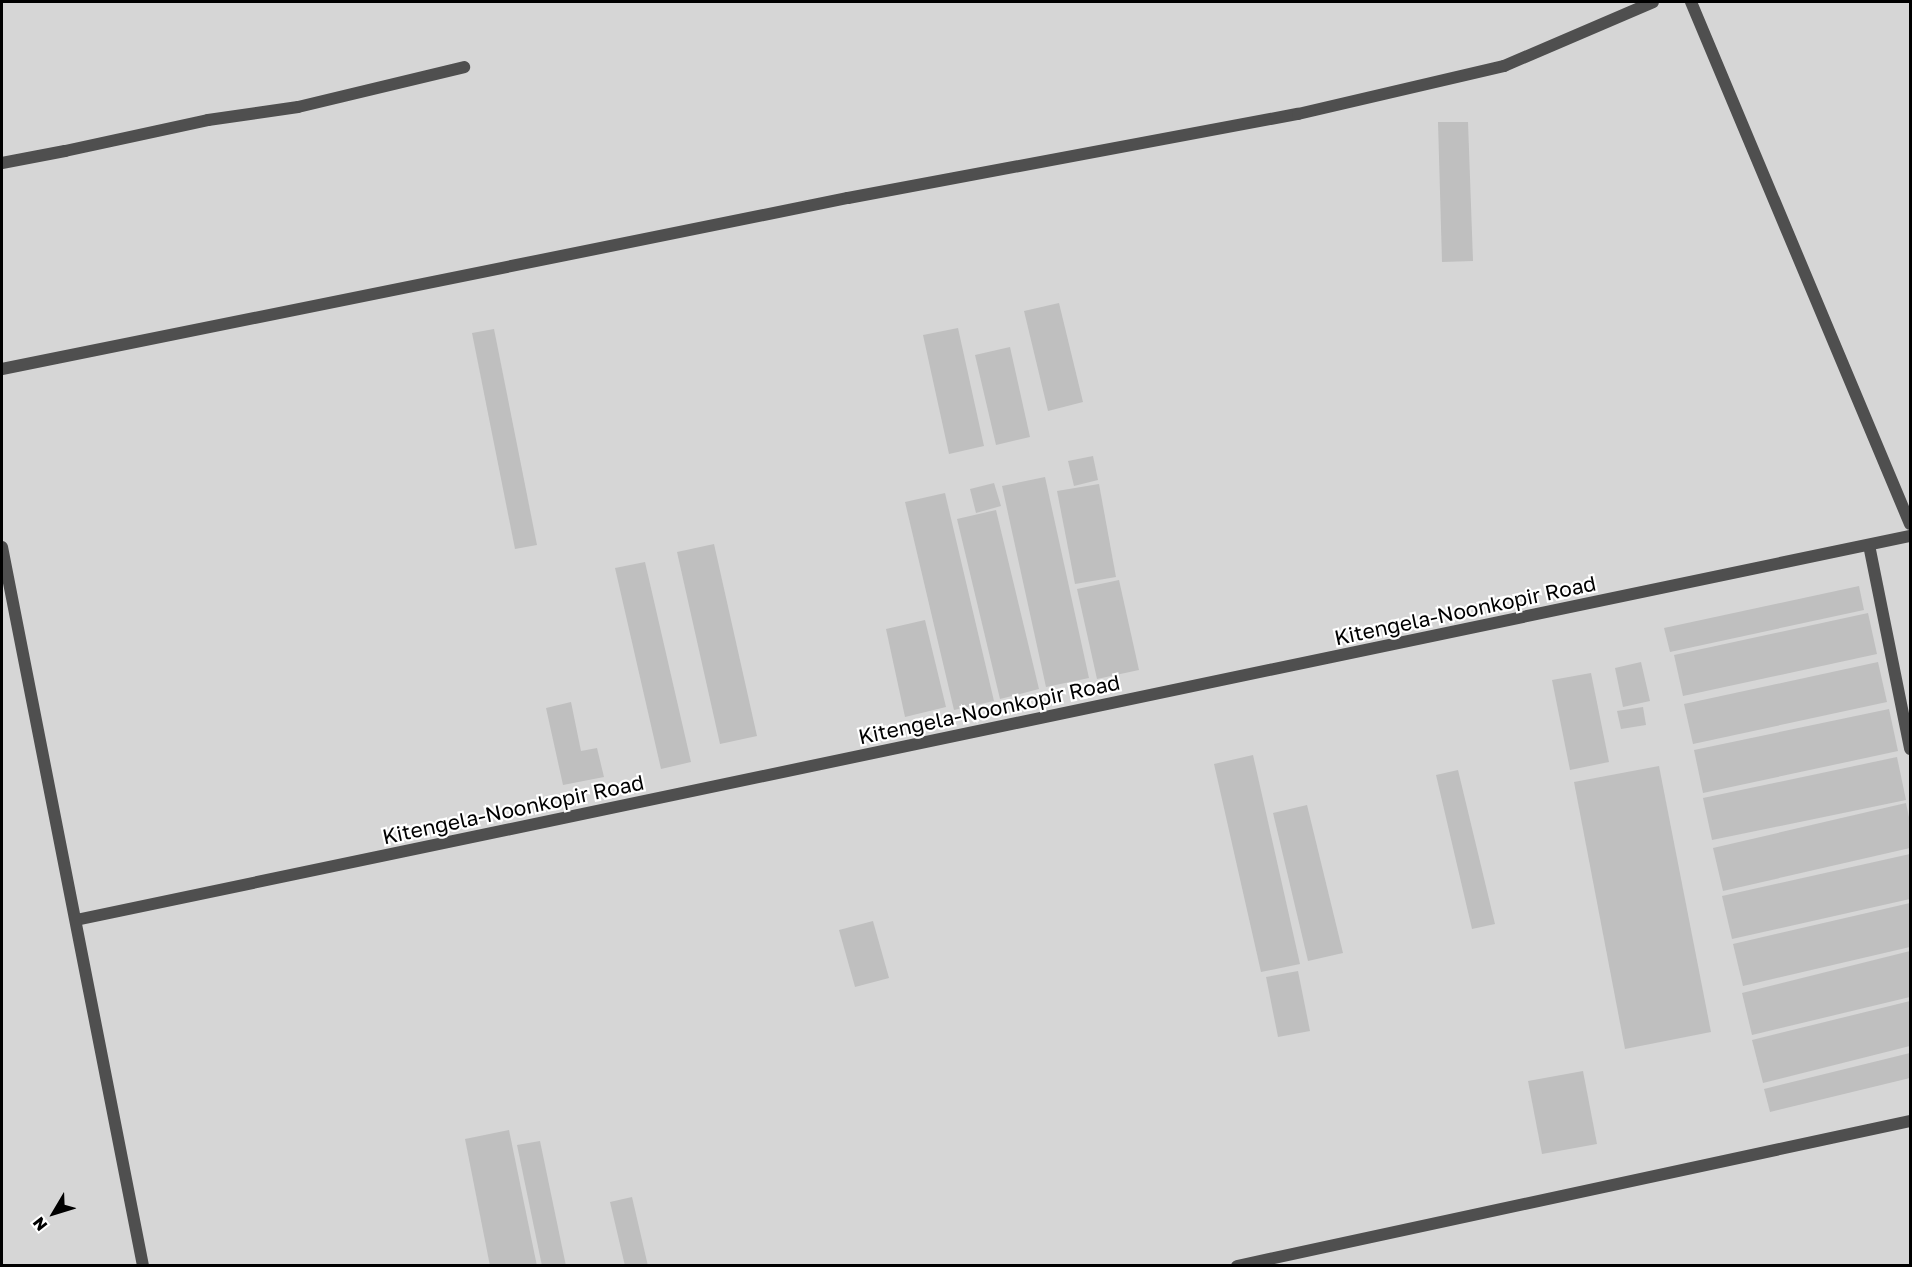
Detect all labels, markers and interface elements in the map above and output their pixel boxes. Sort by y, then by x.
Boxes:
street label: Kitengela-Noonkopir Road [1332,570,1598,650]
street label: Kitengela-Noonkopir Road [856,669,1122,749]
street label: Kitengela-Noonkopir Road [380,769,646,849]
north arrow [24,1183,84,1243]
text: N [28,1213,51,1235]

